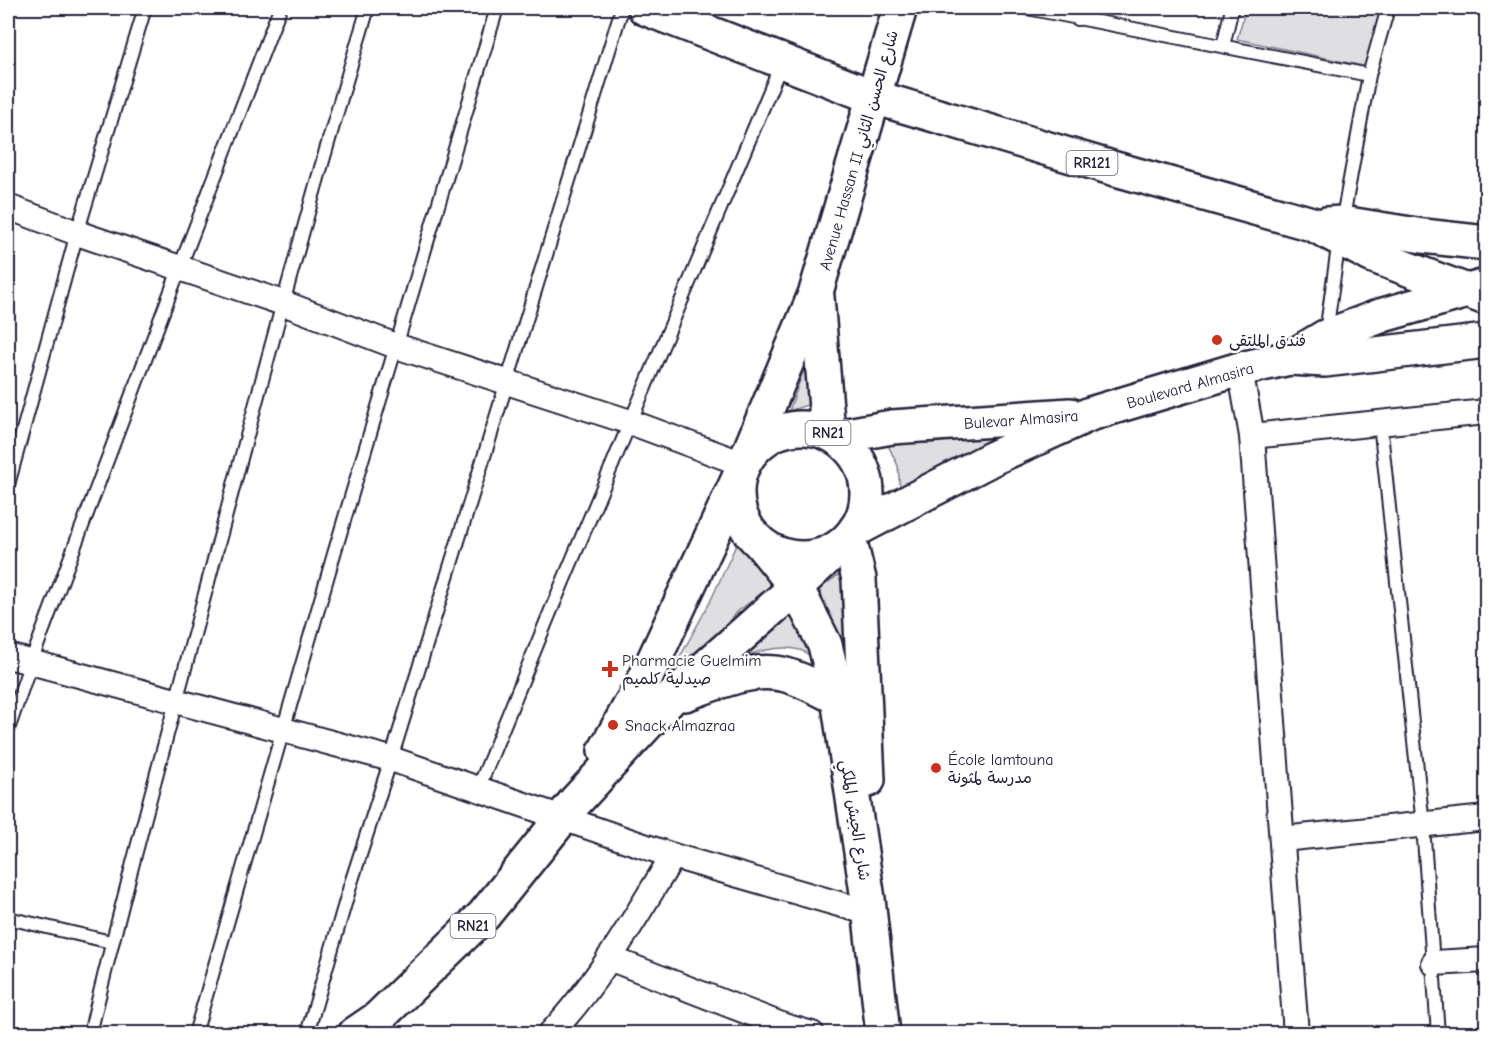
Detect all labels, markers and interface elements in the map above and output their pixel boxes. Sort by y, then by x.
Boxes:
street label: Avenue Hassan II شارع الحسن الثاني [816,28,907,274]
road number: RR121 [1066,151,1118,175]
place label: فندق الملتقى [1229,332,1306,351]
marker: فندق الملتقى [1210,333,1224,347]
street label: Boulevard Almasira [1125,359,1256,413]
street label: Bulevar Almasira [963,407,1079,433]
road number: RN21 [806,421,850,445]
place label: Pharmacie Guelmim صيدلية كلميم [622,652,762,691]
marker: Pharmacie Guelmim صيدلية كلميم [603,662,617,676]
place label: Snack Almazraa [625,717,736,735]
marker: Snack Almazraa [606,718,620,732]
place label: École lamtouna مدرسة لمثونة [948,750,1054,788]
street label: شارع الجيش الملكي [832,758,873,883]
marker: École lamtouna مدرسة لمثونة [929,761,943,775]
road number: RN21 [450,914,496,938]

